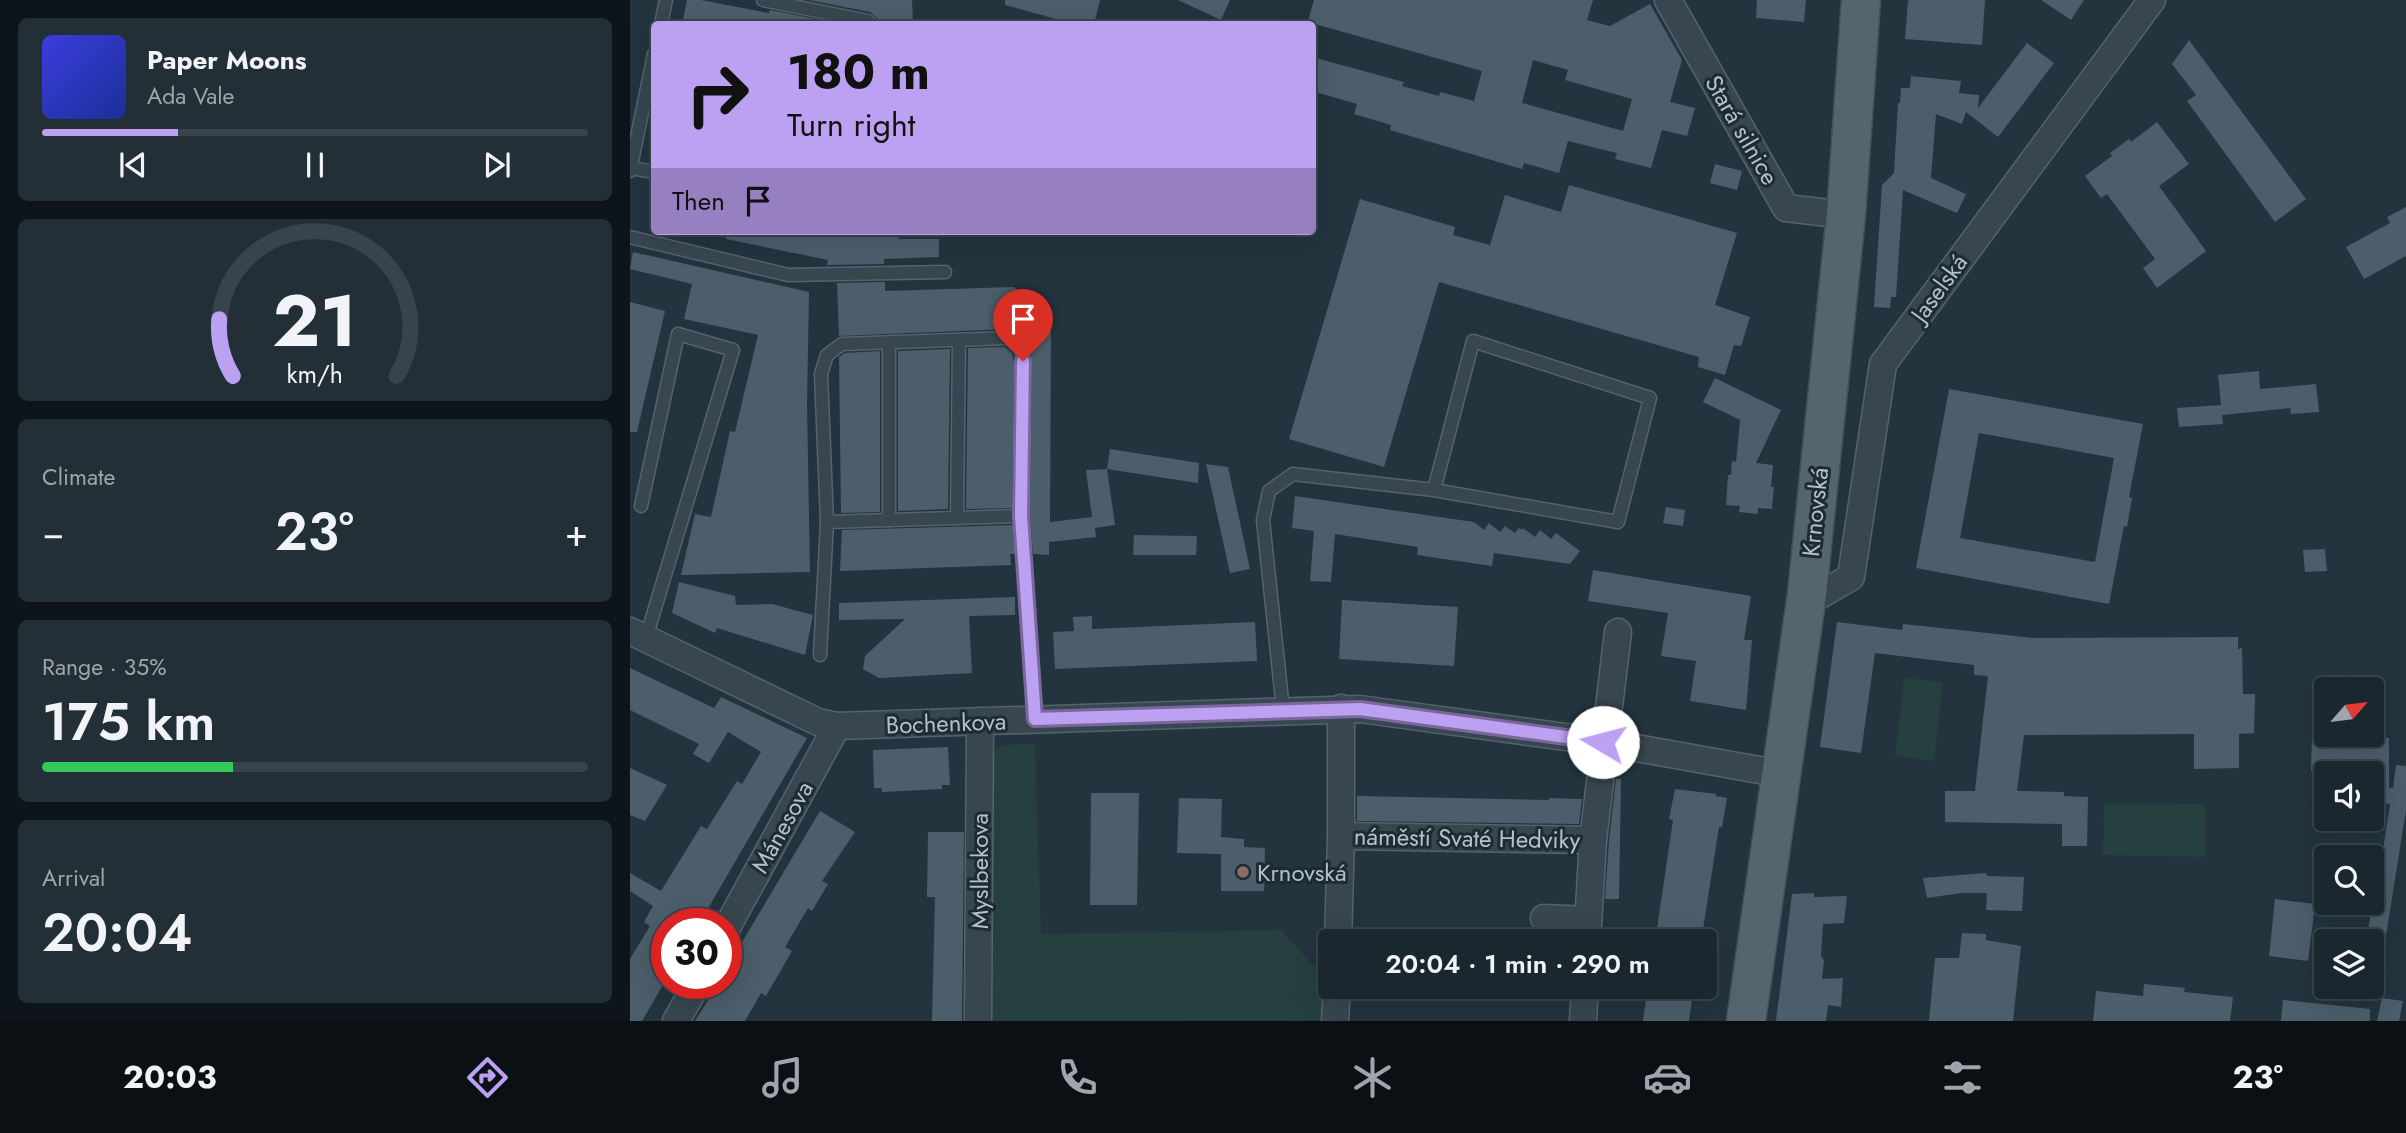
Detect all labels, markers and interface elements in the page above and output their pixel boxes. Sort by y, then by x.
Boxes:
text: 180 m [787,37,930,107]
text: Paper Moons [147,41,307,79]
icon: right [672,49,763,140]
street label: Stará silnice [1696,69,1788,191]
text: Ada Vale [147,79,234,113]
text: Turn right [787,102,916,148]
icon: previous [114,146,152,184]
icon: pause [296,146,334,184]
icon: next [478,146,516,184]
text: Then [672,182,725,220]
icon: arrive [739,182,777,220]
street label: Jaselská [1901,247,1976,332]
text: 21 [273,268,357,373]
pin [993,289,1053,361]
icon: arrive [1004,300,1042,338]
text: km/h [287,356,343,392]
text: Climate [42,460,115,494]
street label: Krnovská [1793,466,1837,558]
text: 23° [275,494,354,570]
text: − [42,505,64,560]
text: + [565,505,588,560]
text: Range · 35% [42,650,166,684]
north arrow [2314,677,2384,747]
map controls [2314,677,2384,999]
text: 175 km [42,684,215,760]
street label: Bochenkova [885,703,1007,743]
position arrow [1566,705,1640,779]
button: sound [2314,761,2384,831]
street label: Mánesova [742,775,822,879]
street label: Myslbekova [962,813,997,929]
street label: náměstí Svaté Hedviky [1354,819,1581,857]
button: search [2314,845,2384,915]
place label: Krnovská [1257,855,1347,890]
text: Arrival [42,861,105,895]
marker: Krnovská [1235,864,1251,880]
text: 20:04 [42,895,192,971]
speed limit sign: 30 [651,908,742,999]
button: layers [2314,929,2384,999]
text: 20:04 · 1 min · 290 m [1385,945,1650,983]
icon: directions [463,1053,512,1102]
icon: music [758,1053,807,1102]
icon: phone [1053,1053,1102,1102]
icon: climate [1348,1053,1397,1102]
icon: car [1643,1053,1692,1102]
icon: filters [1938,1053,1987,1102]
text: 20:03 [123,1054,217,1100]
text: 23° [2233,1054,2283,1100]

